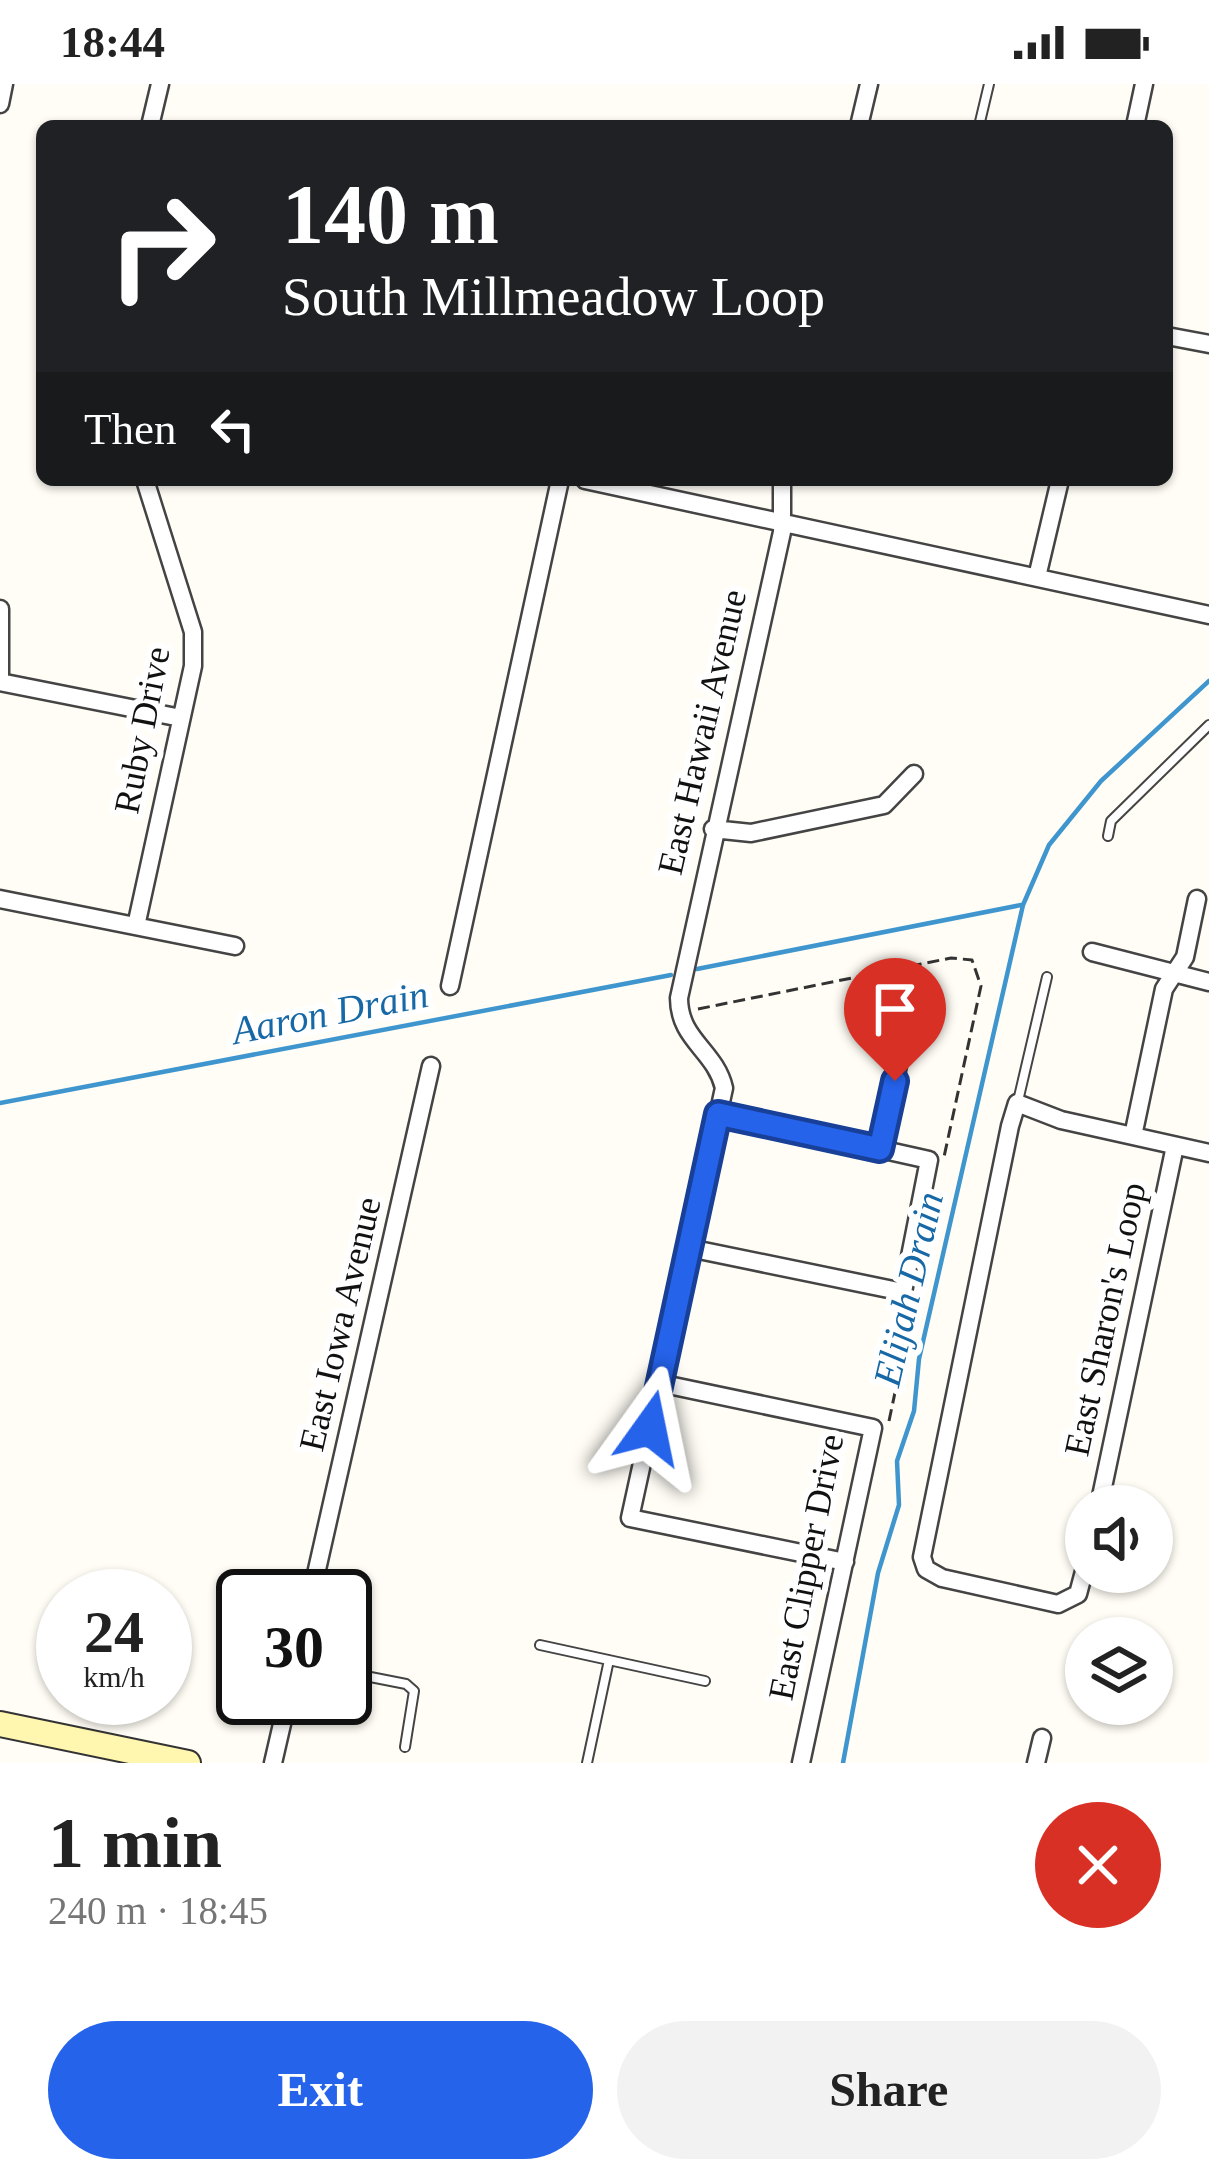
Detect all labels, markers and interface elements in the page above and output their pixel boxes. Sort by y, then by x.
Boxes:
text: 18:44 [60,17,165,67]
icon: right [84,168,240,324]
text: 140 m [282,168,499,261]
text: South Millmeadow Loop [282,267,825,327]
icon: left [200,396,266,462]
text: Then [84,404,176,454]
street label: East Hawaii Avenue [650,586,754,878]
street label: Ruby Drive [106,643,178,817]
pin [844,958,946,1081]
water label: Aaron Drain [225,972,432,1053]
icon: arrive [862,976,928,1042]
street label: East Sharon's Loop [1056,1179,1154,1459]
water label: Elijah Drain [865,1188,952,1392]
street label: East Iowa Avenue [291,1193,389,1455]
position arrow [587,1365,713,1491]
street label: East Clipper Drive [761,1431,851,1703]
map controls [1065,1485,1173,1725]
button: sound [1065,1485,1173,1593]
speed limit sign: 30 [216,1569,372,1725]
text: 24 [84,1599,144,1665]
button: layers [1065,1617,1173,1725]
text: km/h [83,1660,145,1693]
button: close [1035,1802,1161,1928]
text: 1 min [48,1803,222,1883]
text: 240 m · 18:45 [48,1889,268,1932]
button: Exit [48,2021,593,2159]
button: Share [617,2021,1161,2159]

